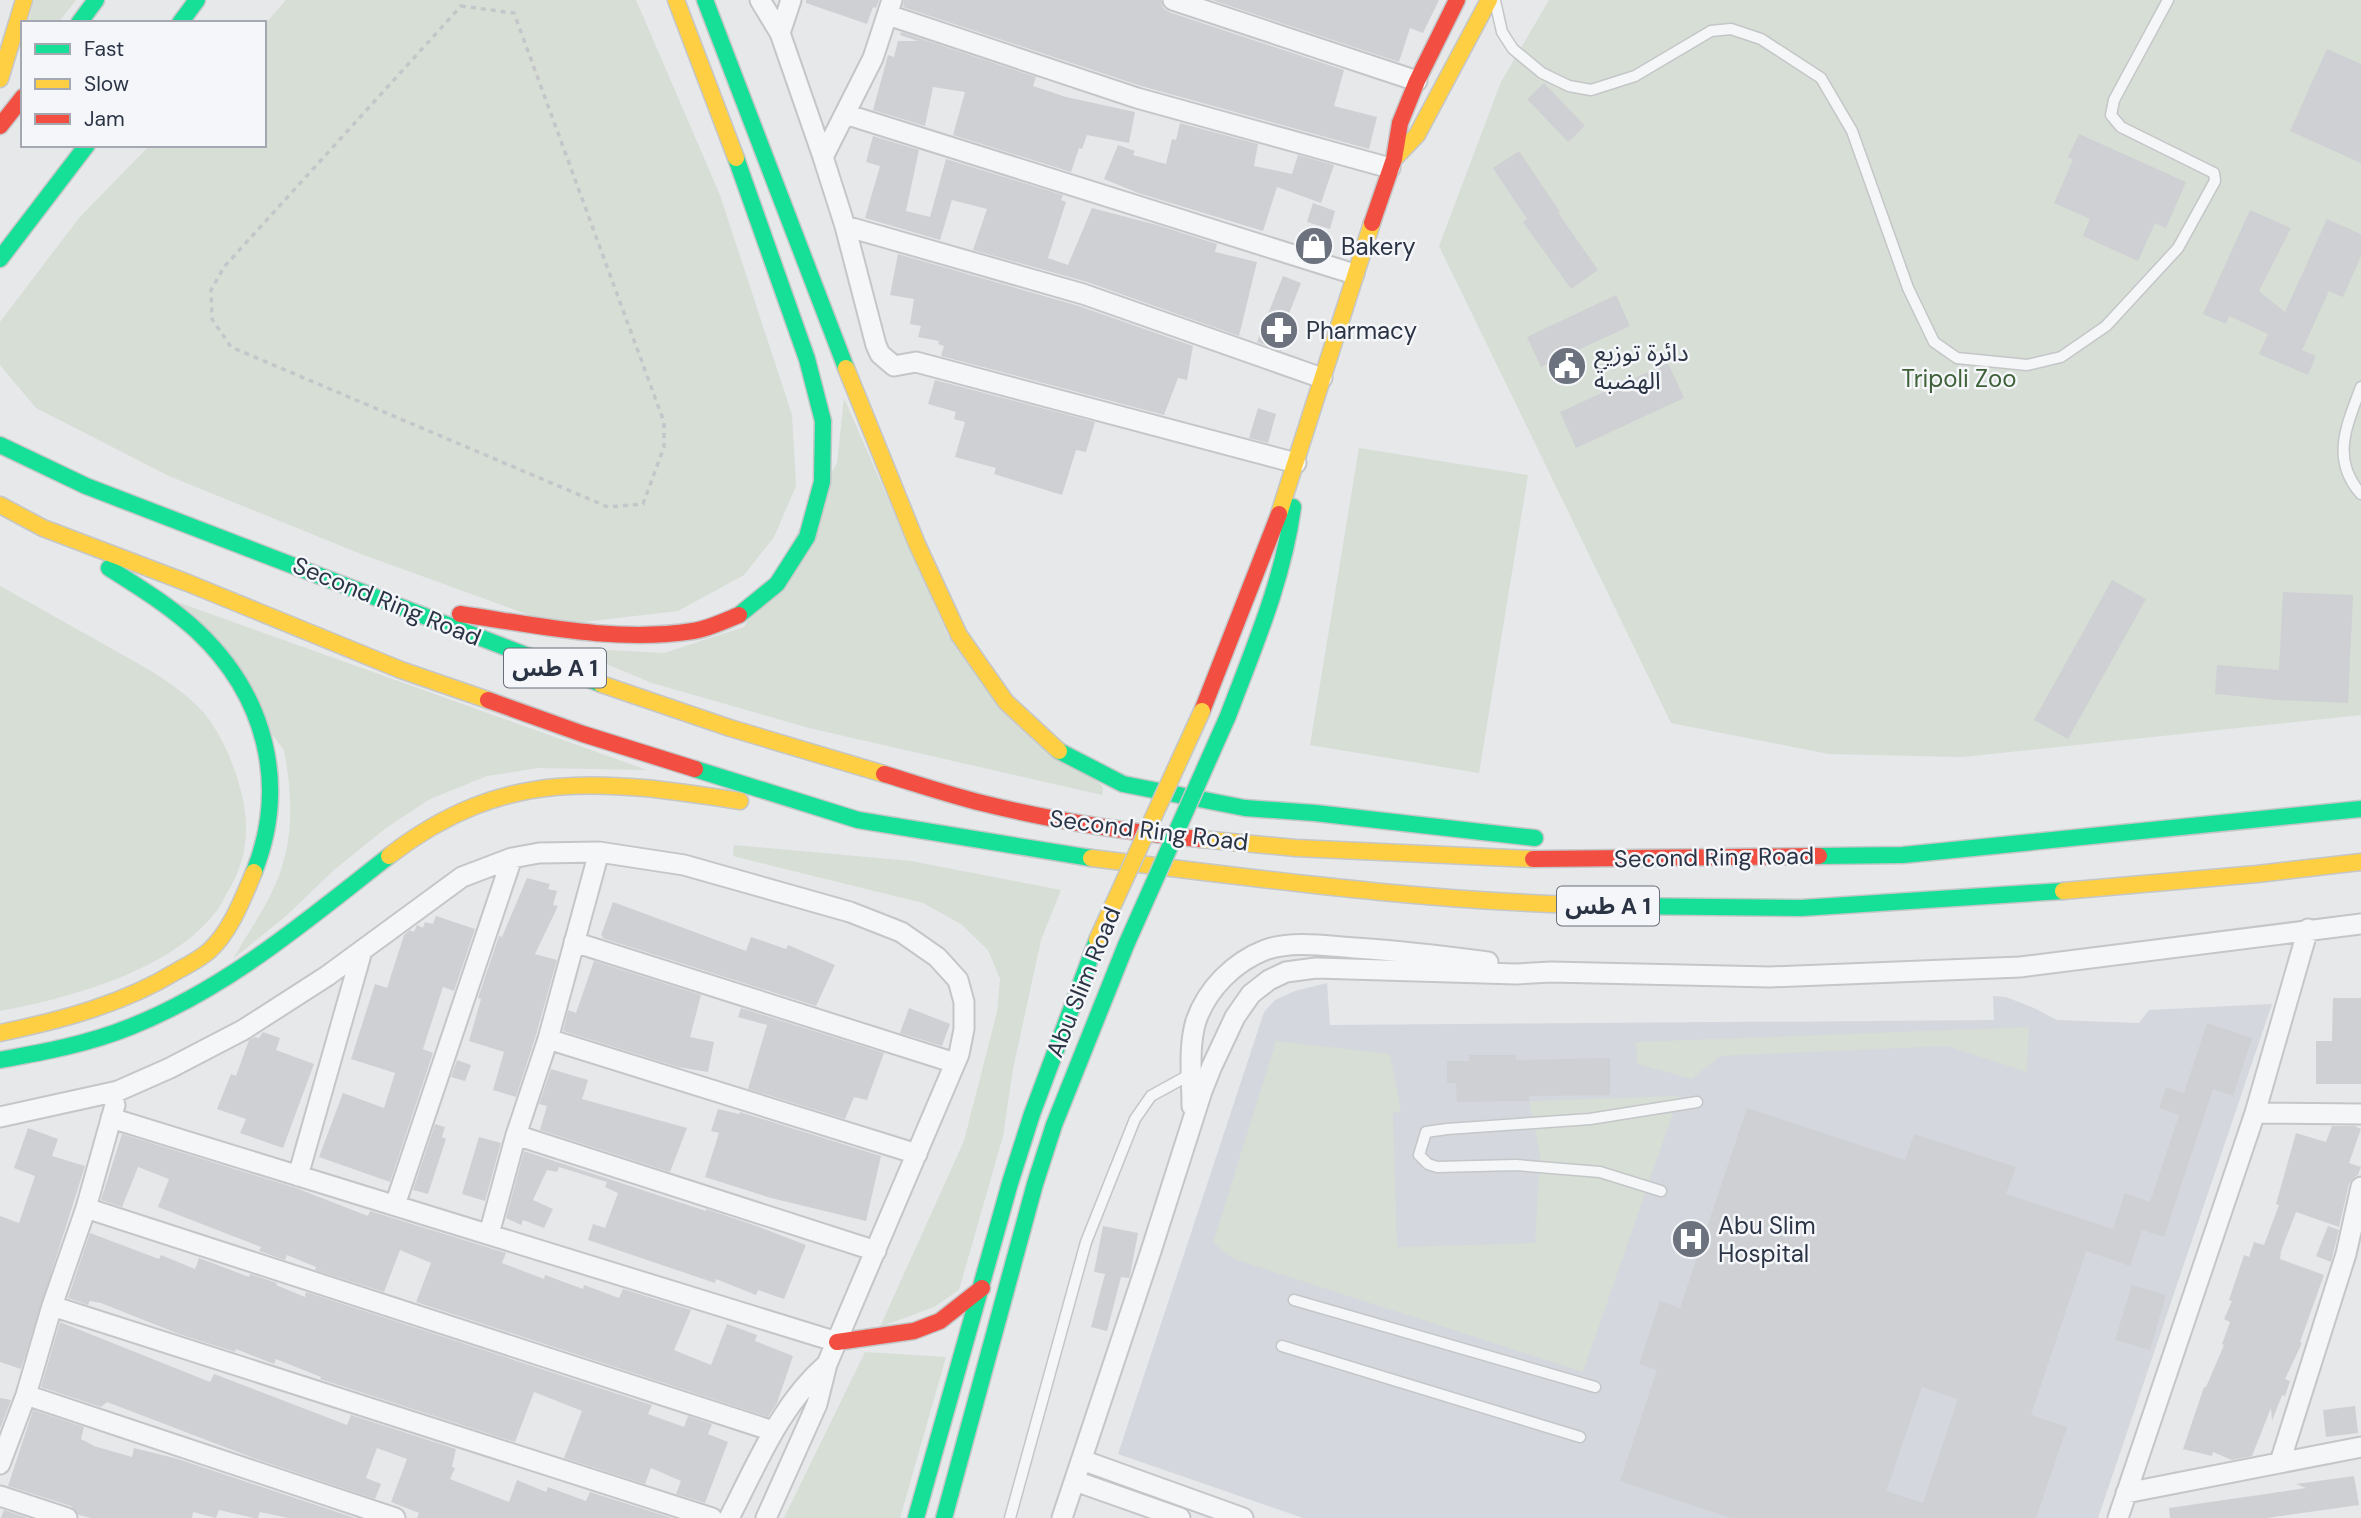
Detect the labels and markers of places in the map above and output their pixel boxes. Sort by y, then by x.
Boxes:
shop icon: Bakery [1293,225,1335,267]
place label: Bakery [1341,231,1416,262]
pharmacy icon: Pharmacy [1258,309,1300,351]
place label: Pharmacy [1306,315,1417,346]
place label: دائرة توزيع الهضبة [1594,337,1689,396]
public building icon: دائرة توزيع الهضبة [1546,345,1588,387]
place label: Abu Slim Hospital [1718,1210,1816,1269]
hospital icon: Abu Slim Hospital [1670,1218,1712,1260]

